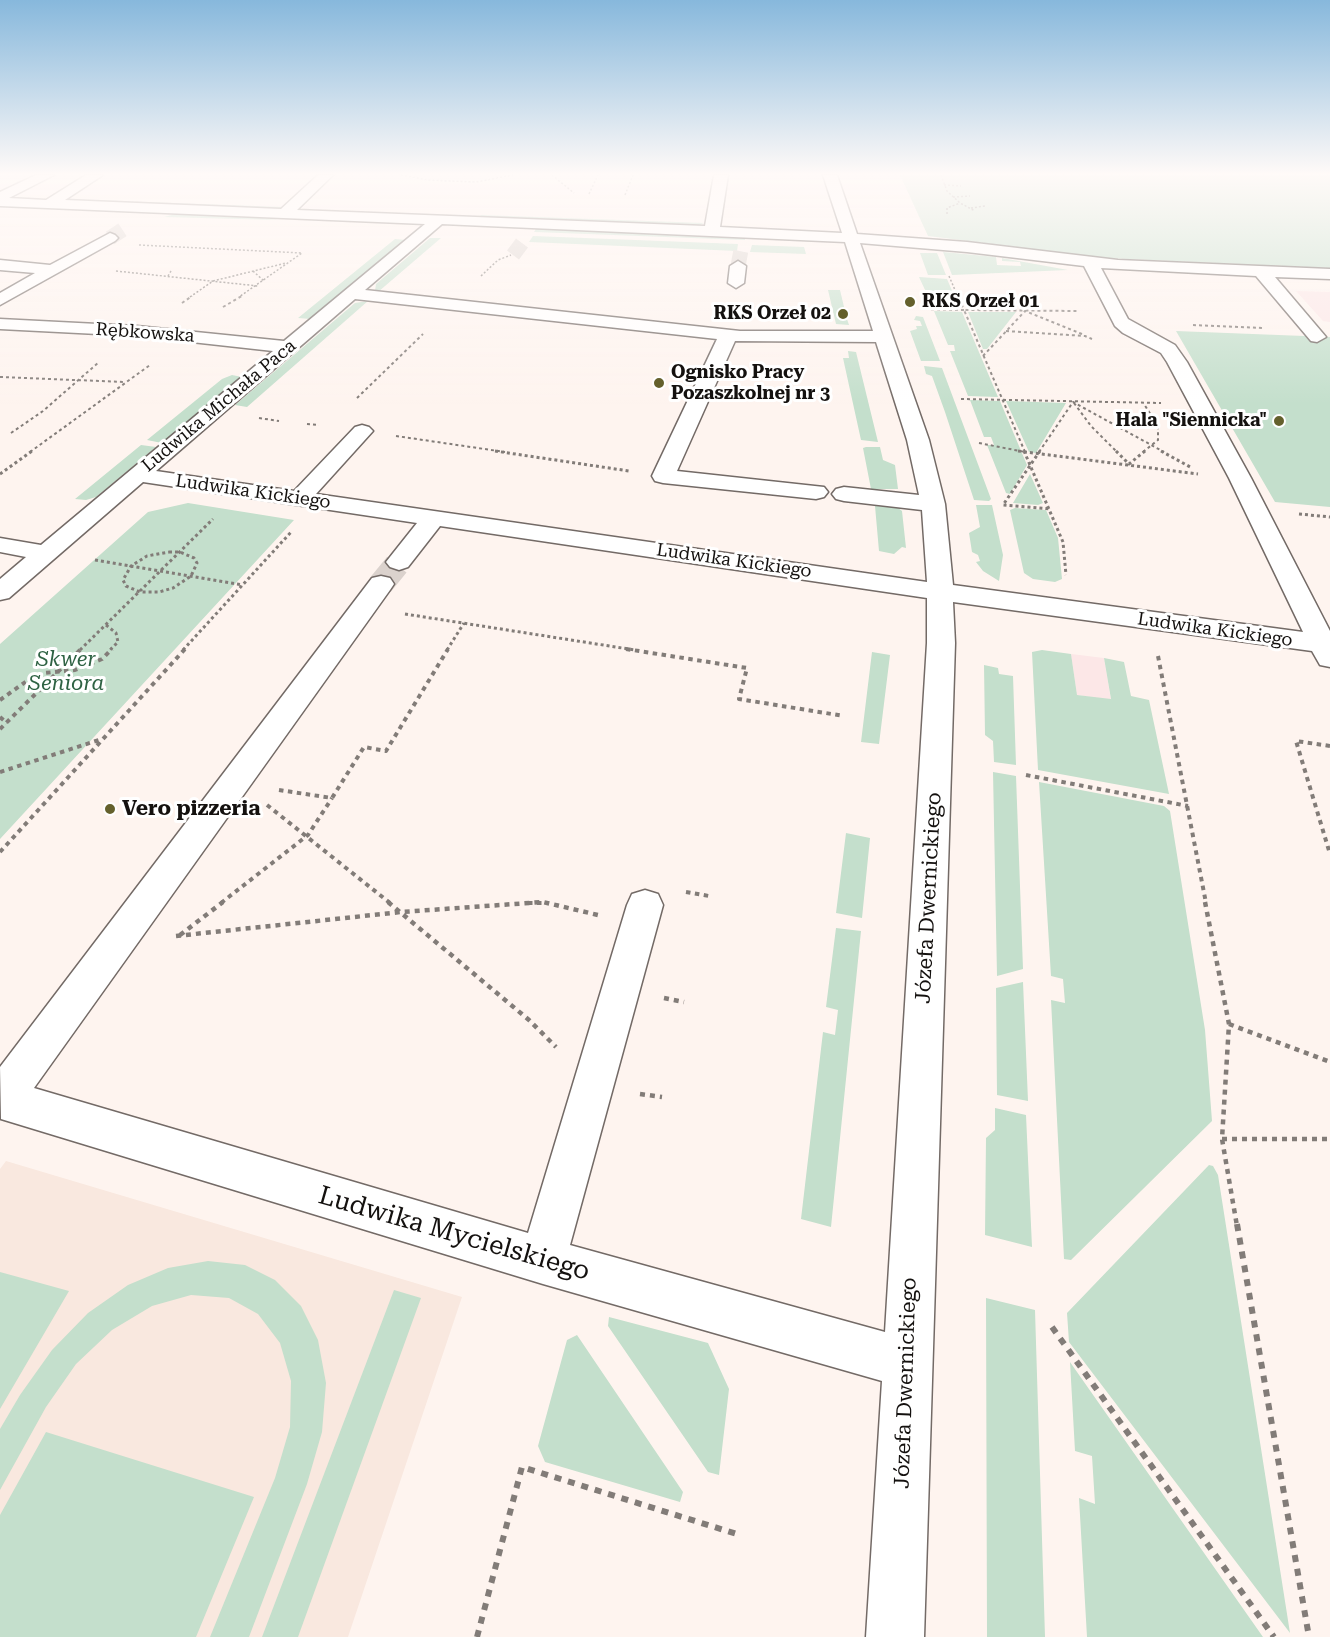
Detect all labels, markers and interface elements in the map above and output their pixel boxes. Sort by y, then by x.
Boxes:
place label: RKS Orzeł 01 [922,291,1039,313]
marker: RKS Orzeł 01 [903,295,917,309]
place label: RKS Orzeł 02 [714,303,831,325]
marker: RKS Orzeł 02 [836,307,850,321]
street label: Rębkowska [95,319,195,347]
street label: Ludwika Michała Paca [138,335,300,477]
place label: Ognisko Pracy Pozaszkolnej nr 3 [671,362,830,404]
marker: Ognisko Pracy Pozaszkolnej nr 3 [652,376,666,390]
place label: Hala "Siennicka" [1116,410,1267,432]
marker: Hala "Siennicka" [1272,414,1286,428]
street label: Ludwika Kickiego [174,470,332,514]
street label: Ludwika Kickiego [655,539,813,583]
street label: Ludwika Kickiego [1136,608,1294,652]
park label: Skwer Seniora [28,647,104,697]
street label: Józefa Dwernickiego [911,792,947,1004]
place label: Vero pizzeria [122,796,260,822]
marker: Vero pizzeria [103,802,117,816]
street label: Ludwika Mycielskiego [315,1180,593,1288]
street label: Józefa Dwernickiego [890,1277,922,1489]

